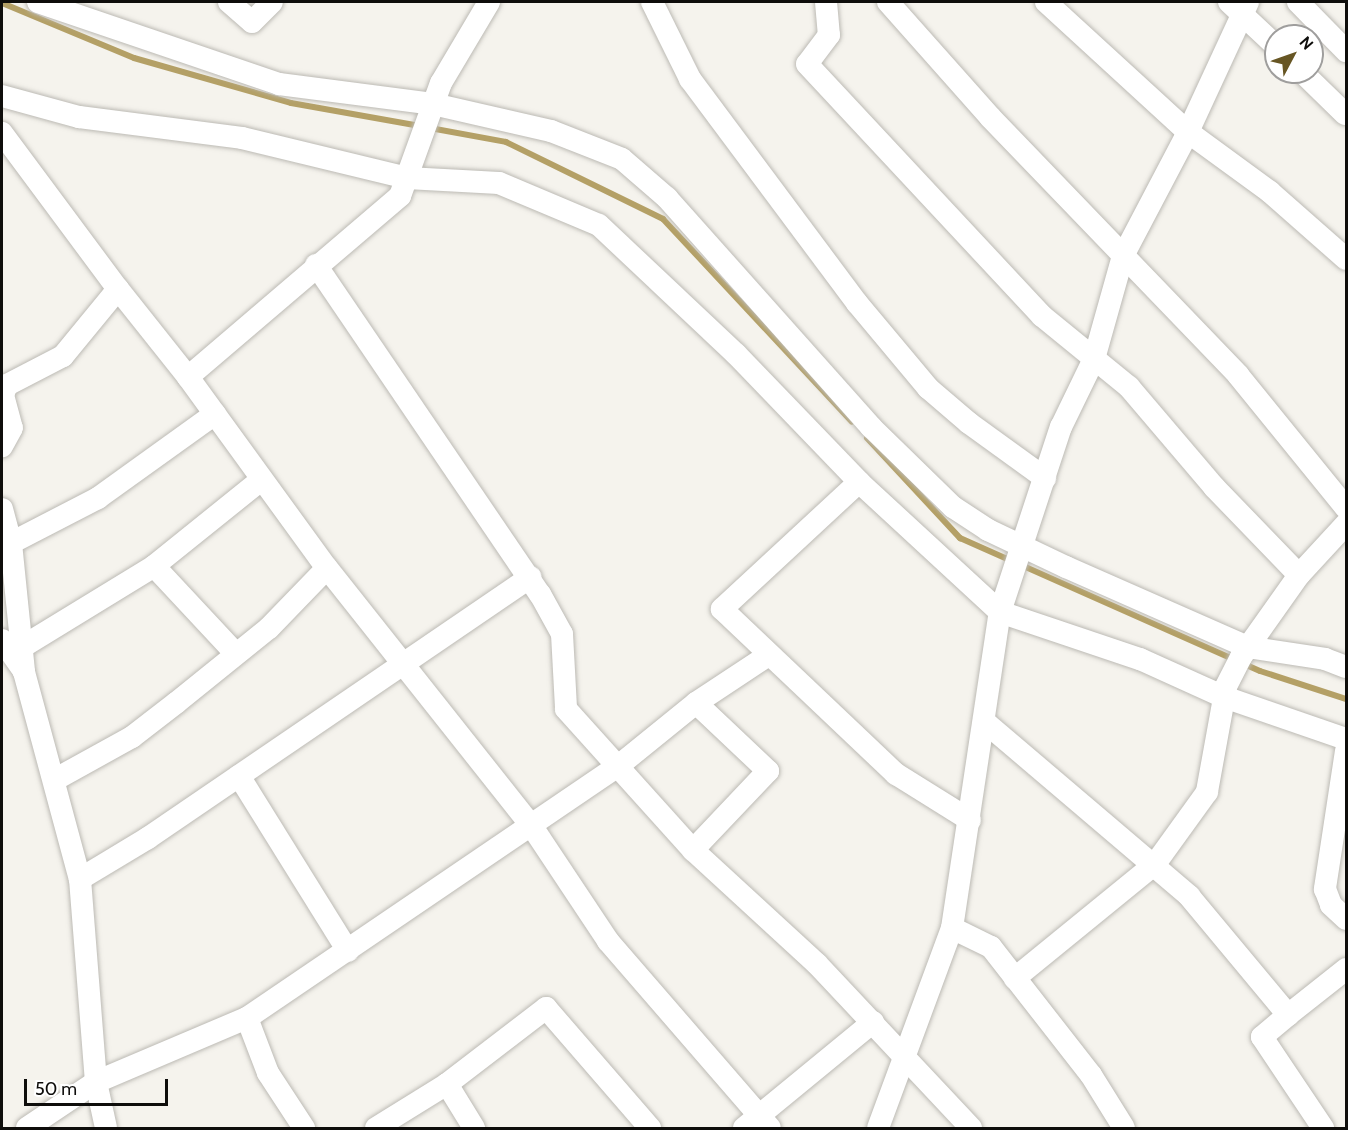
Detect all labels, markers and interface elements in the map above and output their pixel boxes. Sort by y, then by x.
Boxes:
north arrow [1264,24,1324,84]
text: N [1296,33,1317,54]
scale bar [27,1067,171,1105]
text: 50 m [35,1078,77,1100]

